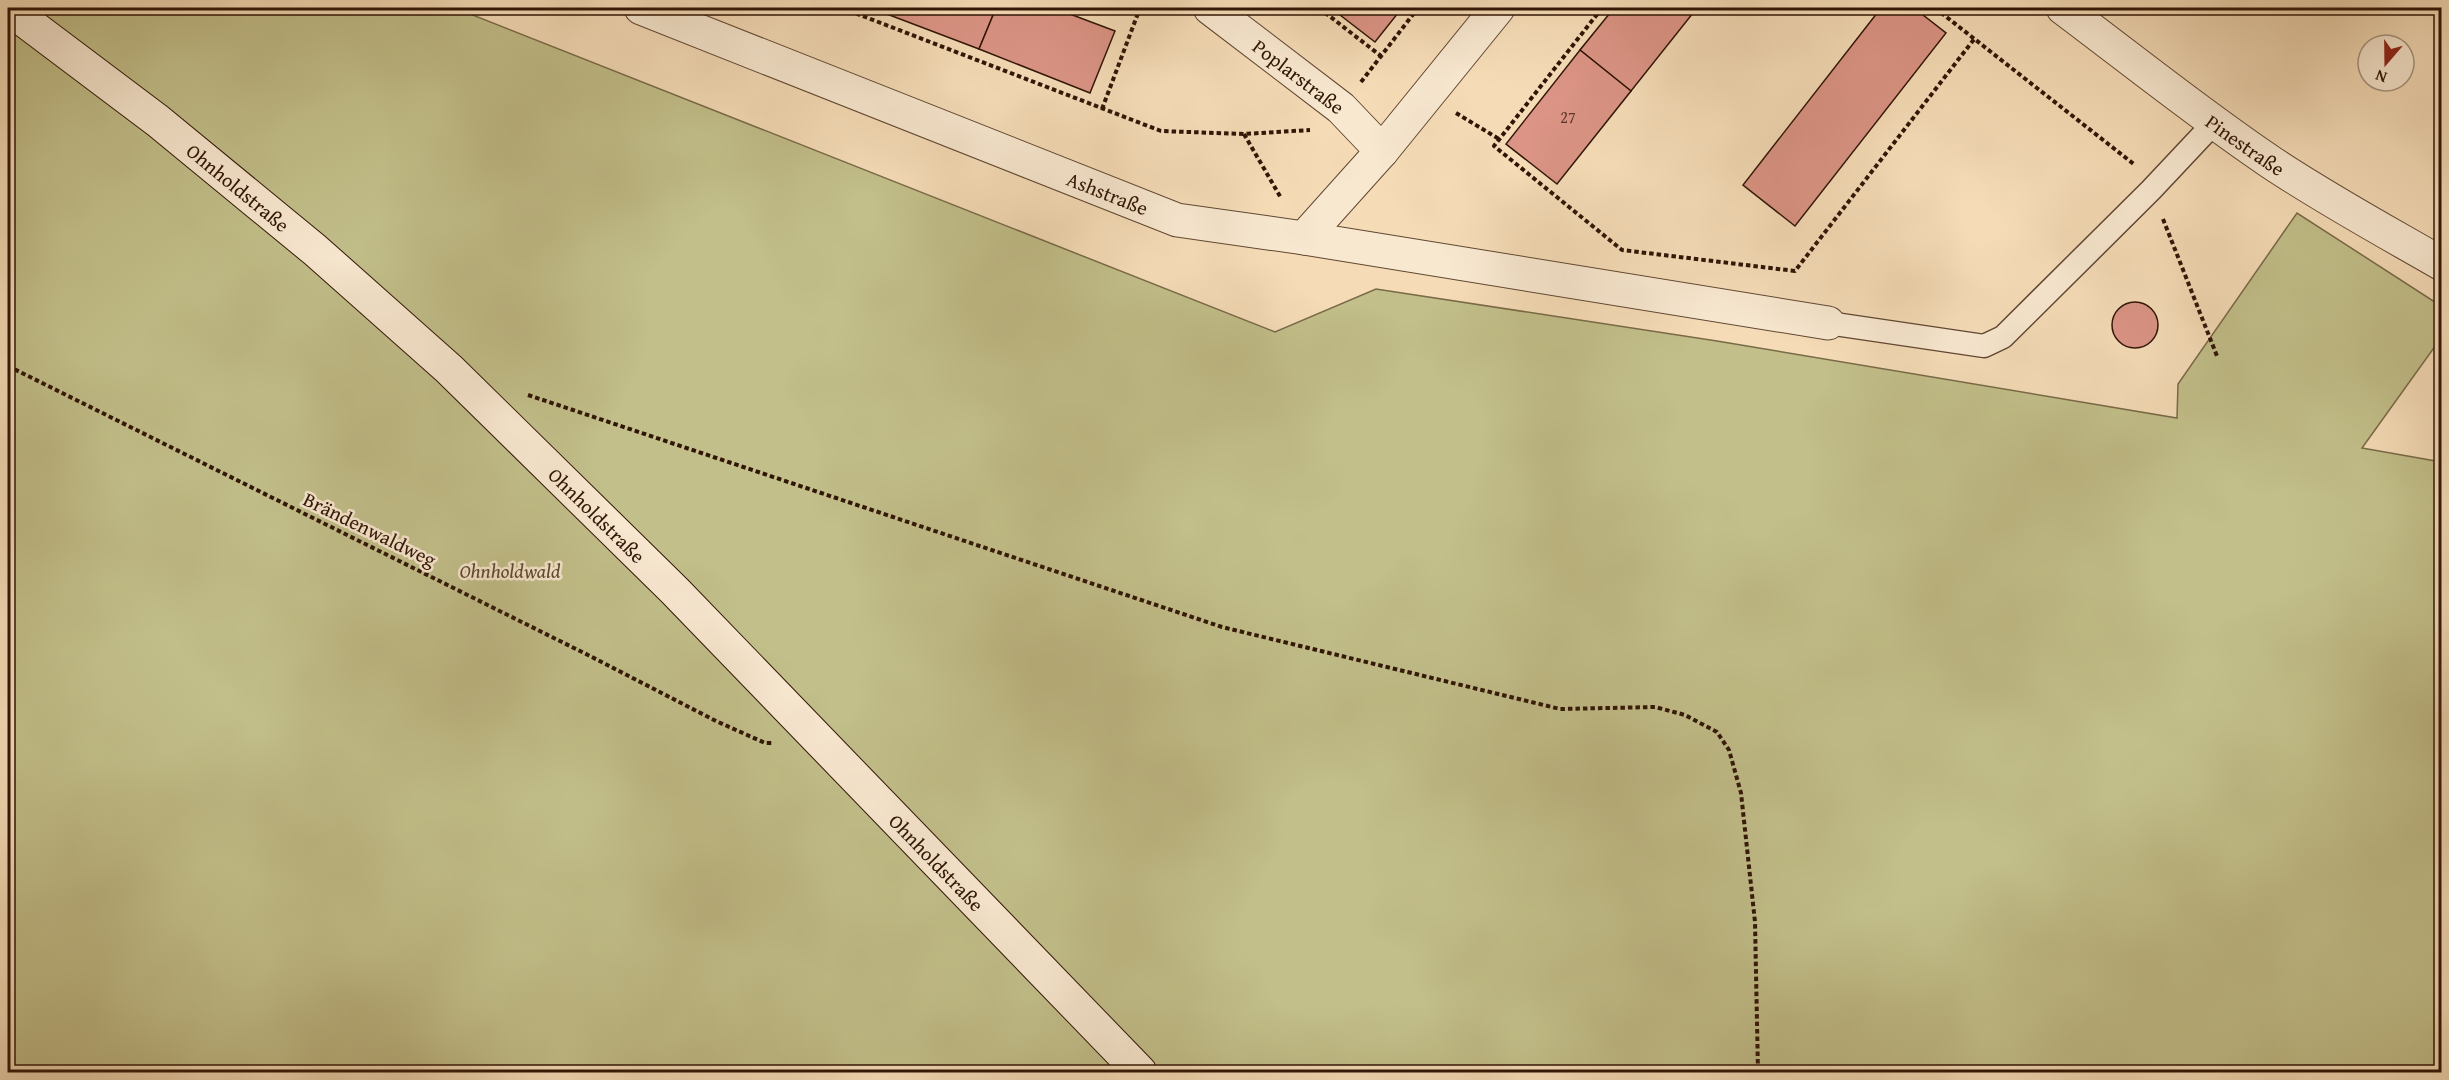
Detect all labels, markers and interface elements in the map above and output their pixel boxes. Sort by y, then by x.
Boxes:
street label: Poplarstraße [1247,31,1351,120]
north arrow [2356,33,2416,93]
text: N [2371,64,2390,90]
house number: 27 [1560,105,1576,129]
street label: Pinestraße [2200,107,2291,182]
street label: Ohnholdstraße [181,136,296,238]
street label: Ashstraße [1063,164,1153,222]
street label: Ohnholdstraße [542,460,652,569]
street label: Brändenwaldweg [299,484,441,574]
park label: Ohnholdwald [459,556,561,585]
street label: Ohnholdstraße [883,807,991,917]

